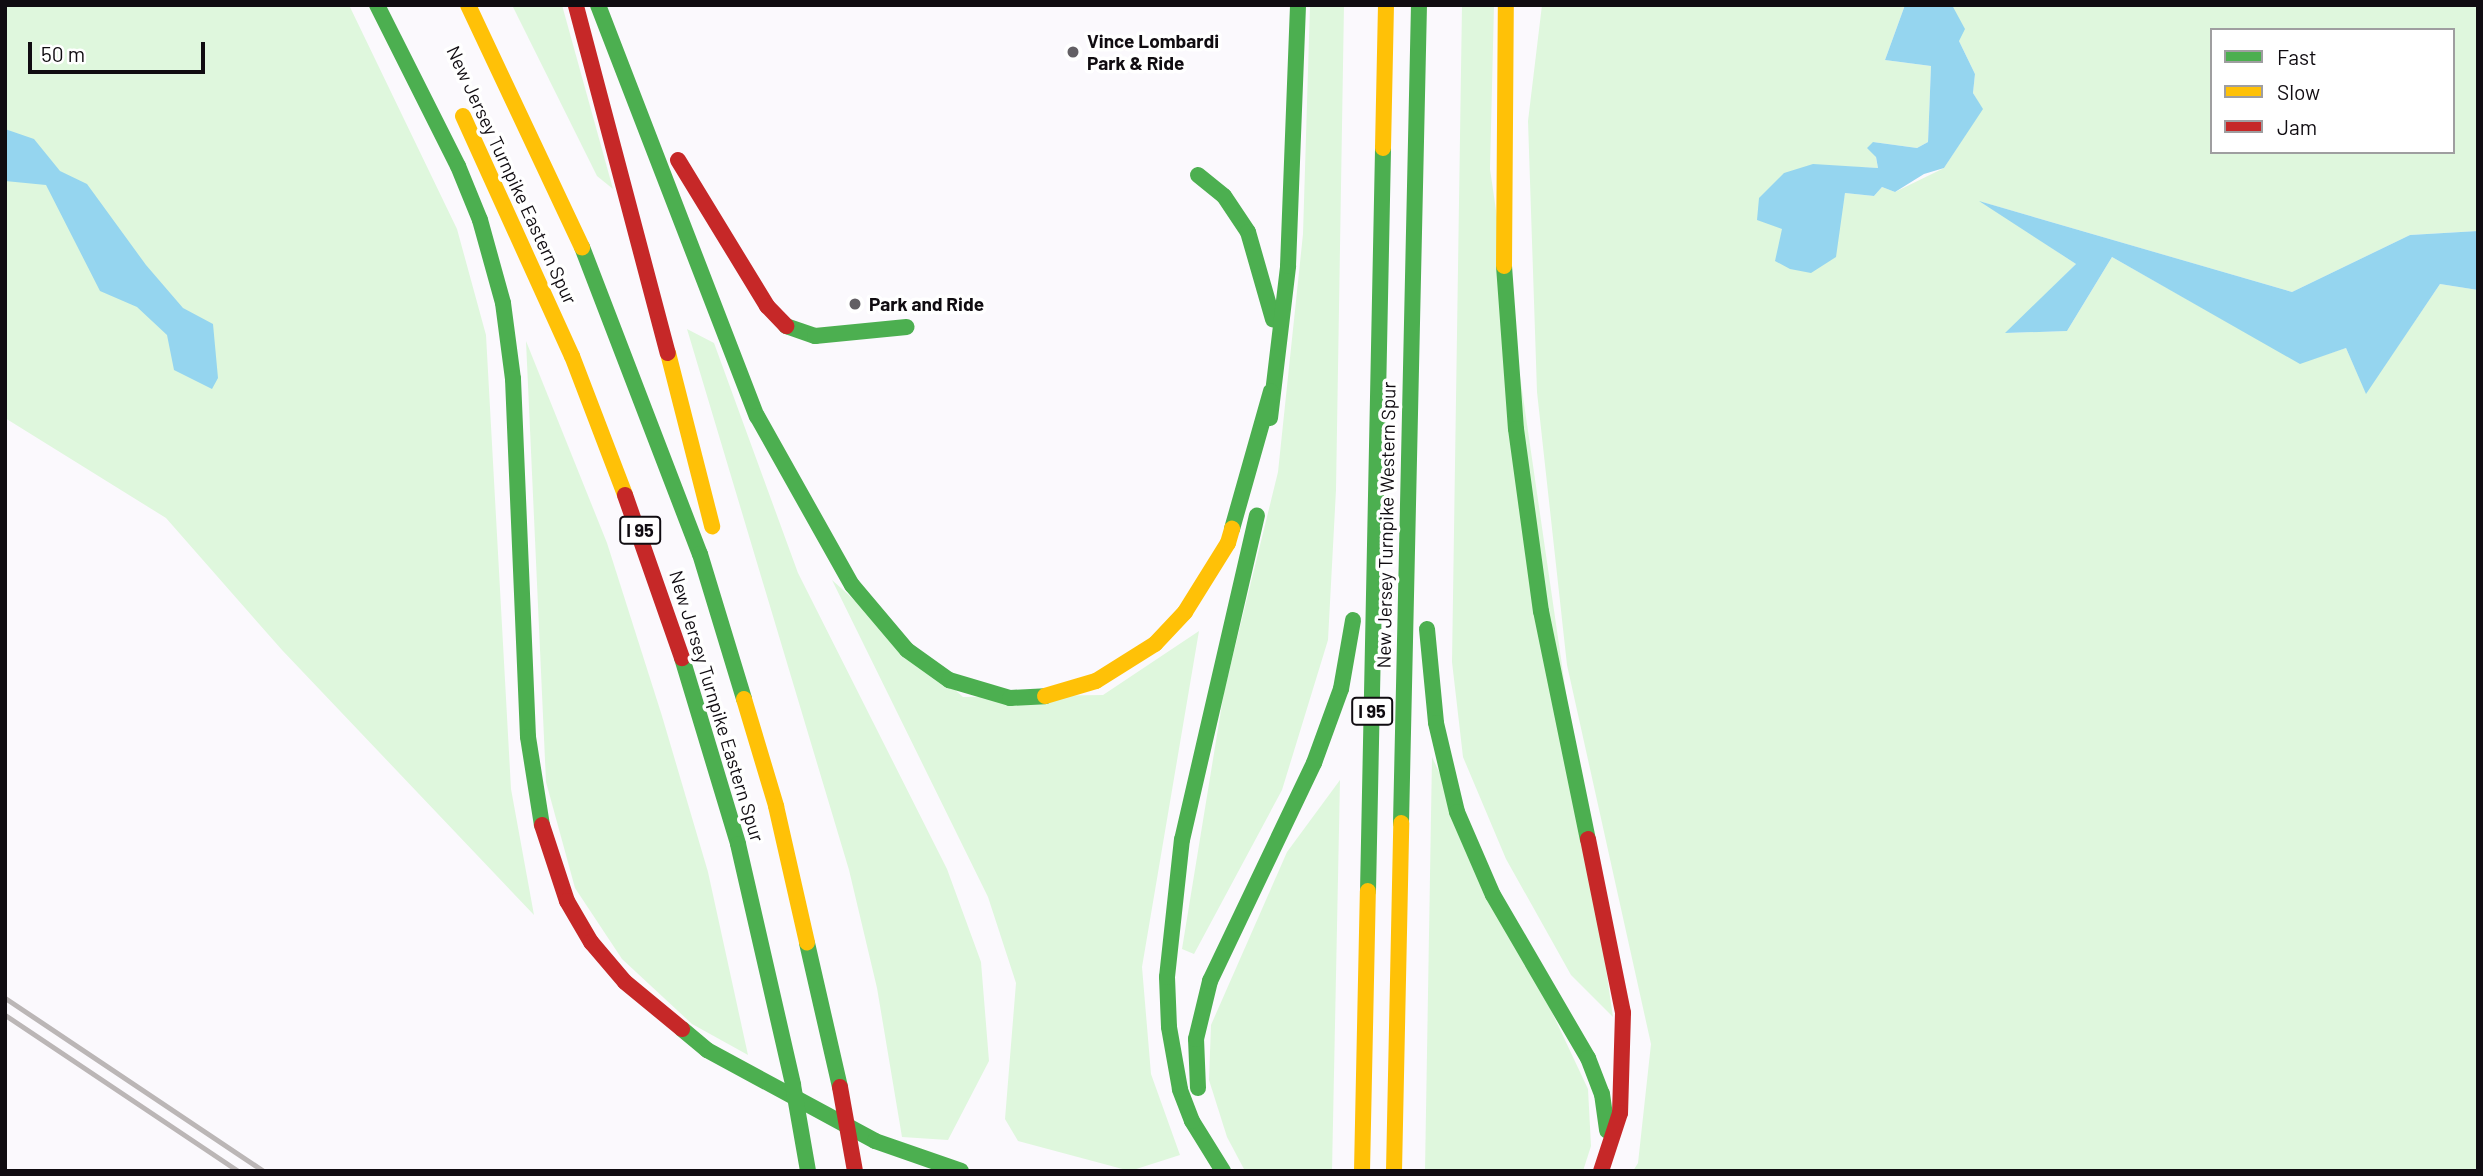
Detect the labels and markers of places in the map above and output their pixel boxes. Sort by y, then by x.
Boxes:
place label: Vince Lombardi Park & Ride [1087,30,1219,74]
marker: Vince Lombardi Park & Ride [1065,44,1081,60]
place label: Park and Ride [869,293,984,315]
marker: Park and Ride [847,296,863,312]

